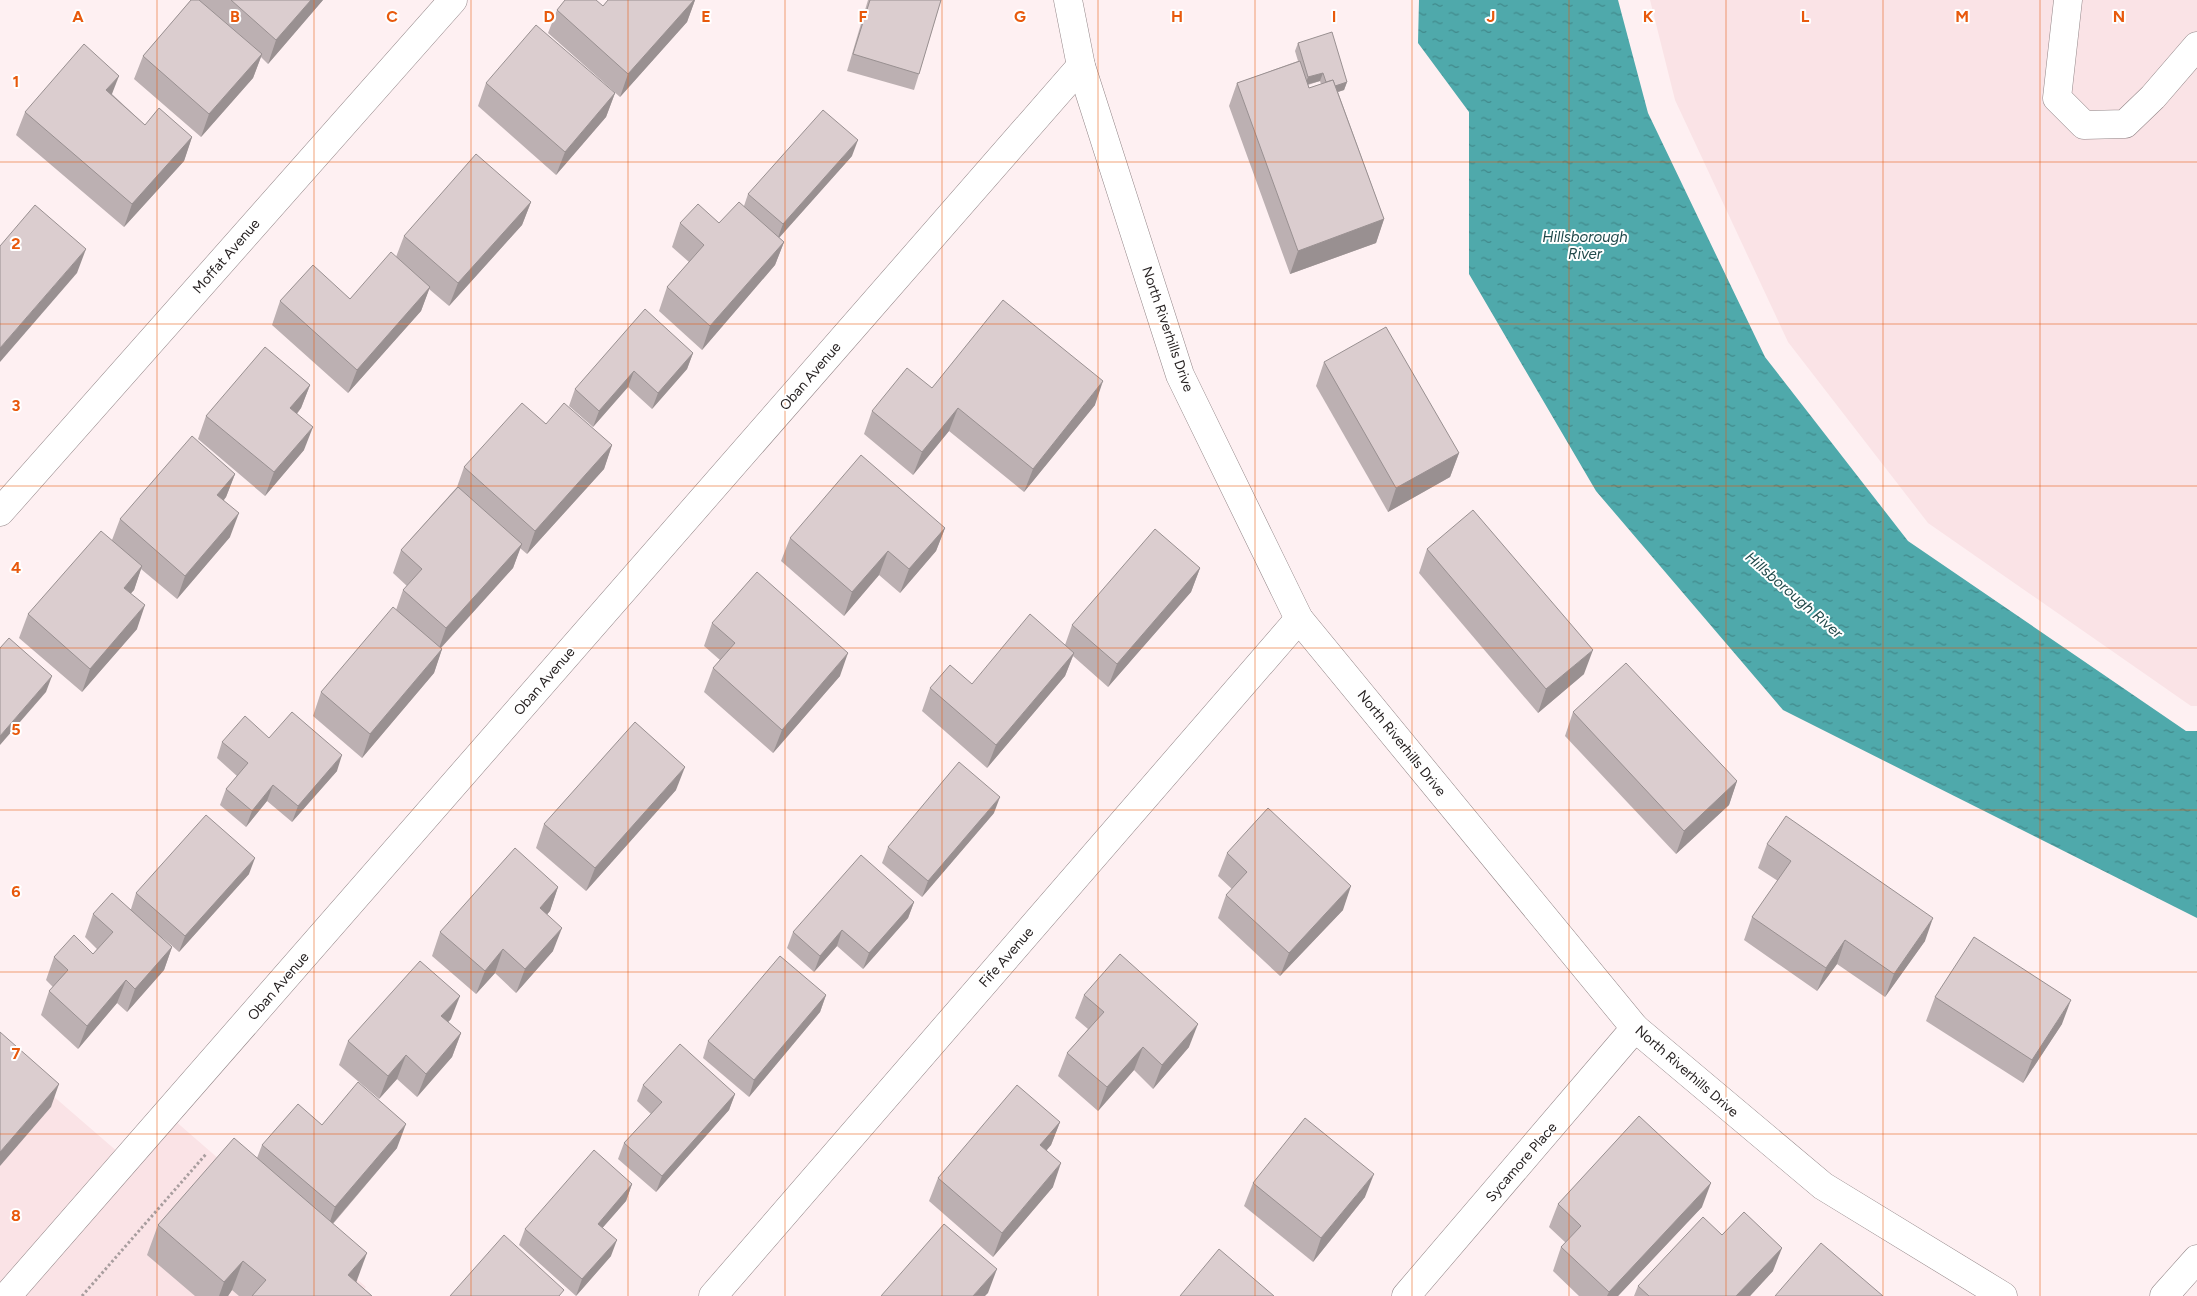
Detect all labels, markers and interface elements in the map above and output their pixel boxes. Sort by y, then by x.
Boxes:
text: A [72,7,84,26]
text: B [230,7,240,26]
text: C [386,7,398,26]
text: D [543,7,555,26]
text: E [701,7,711,26]
text: F [859,7,868,26]
text: G [1014,7,1026,26]
text: H [1171,7,1183,26]
text: I [1332,7,1336,26]
text: J [1487,7,1495,26]
text: K [1643,7,1654,26]
text: L [1801,7,1810,26]
text: M [1955,7,1969,26]
text: N [2113,7,2125,26]
text: 1 [13,72,19,91]
street label: Moffat Avenue [189,215,264,297]
water label: Hillsborough River [1542,228,1628,263]
text: 2 [11,234,21,253]
street label: North Riverhills Drive [1138,264,1197,394]
street label: Oban Avenue [776,338,845,414]
text: 3 [12,396,21,415]
water label: Hillsborough River [1742,548,1847,643]
text: 4 [11,558,21,577]
street label: Oban Avenue [510,643,579,719]
street label: North Riverhills Drive [1354,687,1450,800]
text: 5 [11,720,21,739]
text: 6 [11,882,21,901]
street label: Fife Avenue [976,923,1037,991]
street label: Oban Avenue [244,948,313,1024]
street label: North Riverhills Drive [1632,1022,1742,1121]
text: 7 [12,1044,21,1063]
street label: Sycamore Place [1482,1119,1561,1206]
text: 8 [11,1206,21,1225]

